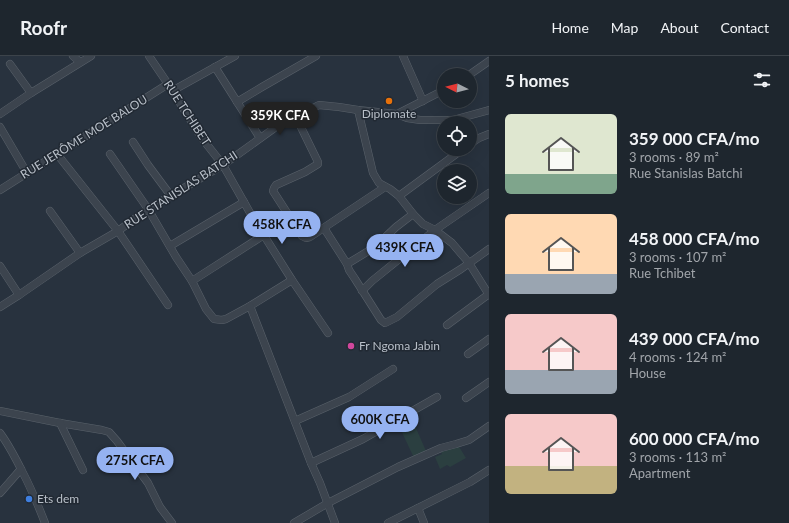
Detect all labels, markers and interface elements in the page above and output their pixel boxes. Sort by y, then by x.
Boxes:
text: Roofr [20,16,67,39]
text: Home [551,19,589,36]
text: Map [611,19,638,36]
text: About [660,19,698,36]
text: Contact [720,19,769,36]
north arrow [437,68,477,108]
map controls [437,68,477,204]
icon: filters [751,69,773,91]
text: 5 homes [505,70,569,91]
street label: RUE TCHIBET [161,77,214,148]
street label: RUE JERÔME MOE BALOU [17,91,150,182]
marker: Diplomate [384,96,394,106]
pin: 359K CFA [239,102,321,136]
place label: Diplomate [362,106,416,121]
text: 359K CFA [251,107,309,123]
button: locate [437,116,477,156]
text: 359 000 CFA/mo [629,128,760,149]
icon: home [537,130,585,178]
street label: RUE STANISLAS BATCHI [121,147,240,232]
text: 3 rooms · 89 m² [629,149,719,165]
button: layers [437,164,477,204]
text: Rue Stanislas Batchi [629,165,743,181]
pin: 458K CFA [241,211,323,245]
text: 458K CFA [253,216,311,232]
text: 458 000 CFA/mo [629,228,760,249]
icon: home [537,230,585,278]
pin: 439K CFA [364,234,446,268]
text: 439K CFA [376,239,434,255]
text: 3 rooms · 107 m² [629,249,726,265]
text: Rue Tchibet [629,265,695,281]
text: 439 000 CFA/mo [629,328,760,349]
icon: home [537,330,585,378]
place label: Fr Ngoma Jabin [359,338,440,353]
marker: Fr Ngoma Jabin [346,341,356,351]
text: 4 rooms · 124 m² [629,349,726,365]
text: House [629,365,666,381]
pin: 600K CFA [339,406,421,440]
text: 600K CFA [351,411,409,427]
text: 600 000 CFA/mo [629,428,760,449]
icon: home [537,430,585,478]
pin: 275K CFA [94,447,176,481]
text: 3 rooms · 113 m² [629,449,726,465]
text: 275K CFA [106,452,164,468]
text: Apartment [629,465,690,481]
place label: Ets dem [37,491,79,506]
marker: Ets dem [24,494,34,504]

